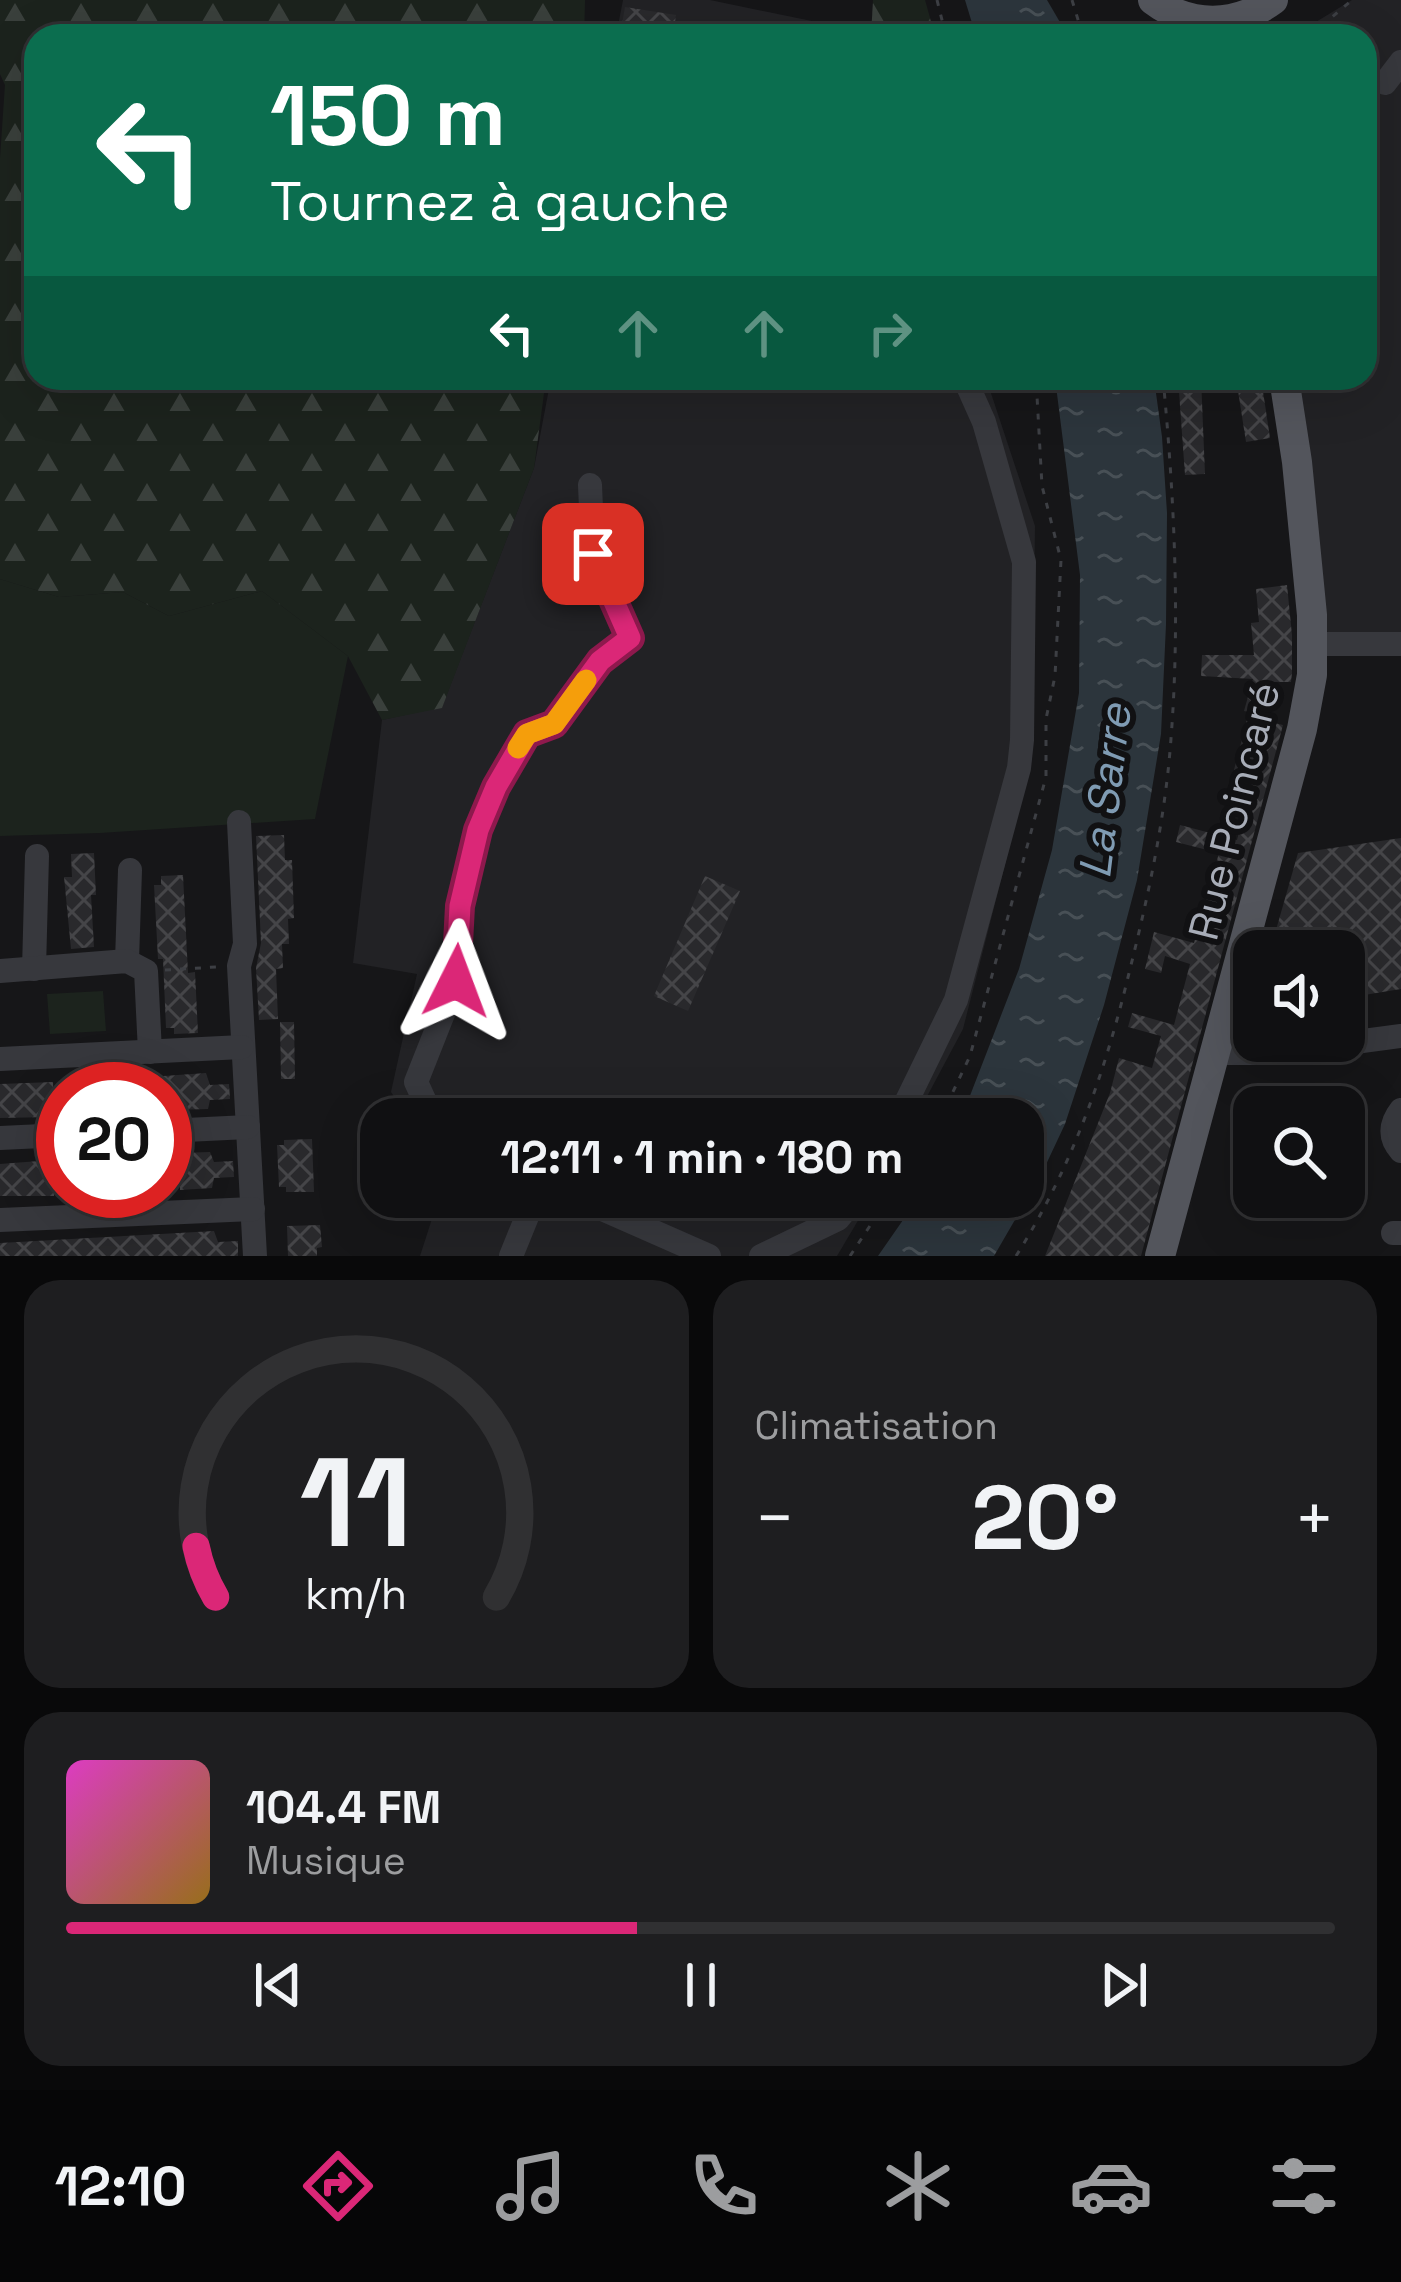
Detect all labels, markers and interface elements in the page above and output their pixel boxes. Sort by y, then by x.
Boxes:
text: 150 m [270,62,506,170]
icon: left [72,72,228,228]
text: Tournez à gauche [270,167,730,236]
icon: left [479,300,545,366]
icon: ahead [605,300,671,366]
icon: ahead [731,300,797,366]
icon: right [857,300,923,366]
pin [542,503,644,605]
icon: arrive [560,521,626,587]
street label: Rue Poincaré [1176,677,1292,945]
water label: La Sarre [1066,699,1144,881]
position arrow [393,918,519,1044]
map controls [1233,930,1365,1218]
button: sound [1233,930,1365,1062]
speed limit sign: 20 [36,1062,192,1218]
button: search [1233,1086,1365,1218]
text: 12:11 · 1 min · 180 m [501,1129,903,1186]
text: Climatisation [755,1401,998,1450]
text: 11 [300,1423,413,1582]
text: 20° [971,1460,1118,1575]
text: − [755,1476,795,1560]
text: + [1294,1476,1335,1560]
text: km/h [305,1567,407,1622]
text: 104.4 FM [246,1779,441,1836]
text: Musique [246,1836,406,1885]
icon: previous [245,1952,311,2018]
icon: pause [668,1952,734,2018]
icon: next [1091,1952,1157,2018]
icon: directions [296,2144,380,2228]
icon: music [489,2144,573,2228]
icon: phone [682,2144,766,2228]
icon: climate [876,2144,960,2228]
icon: car [1069,2144,1153,2228]
icon: filters [1262,2144,1346,2228]
text: 12:10 [55,2152,187,2221]

